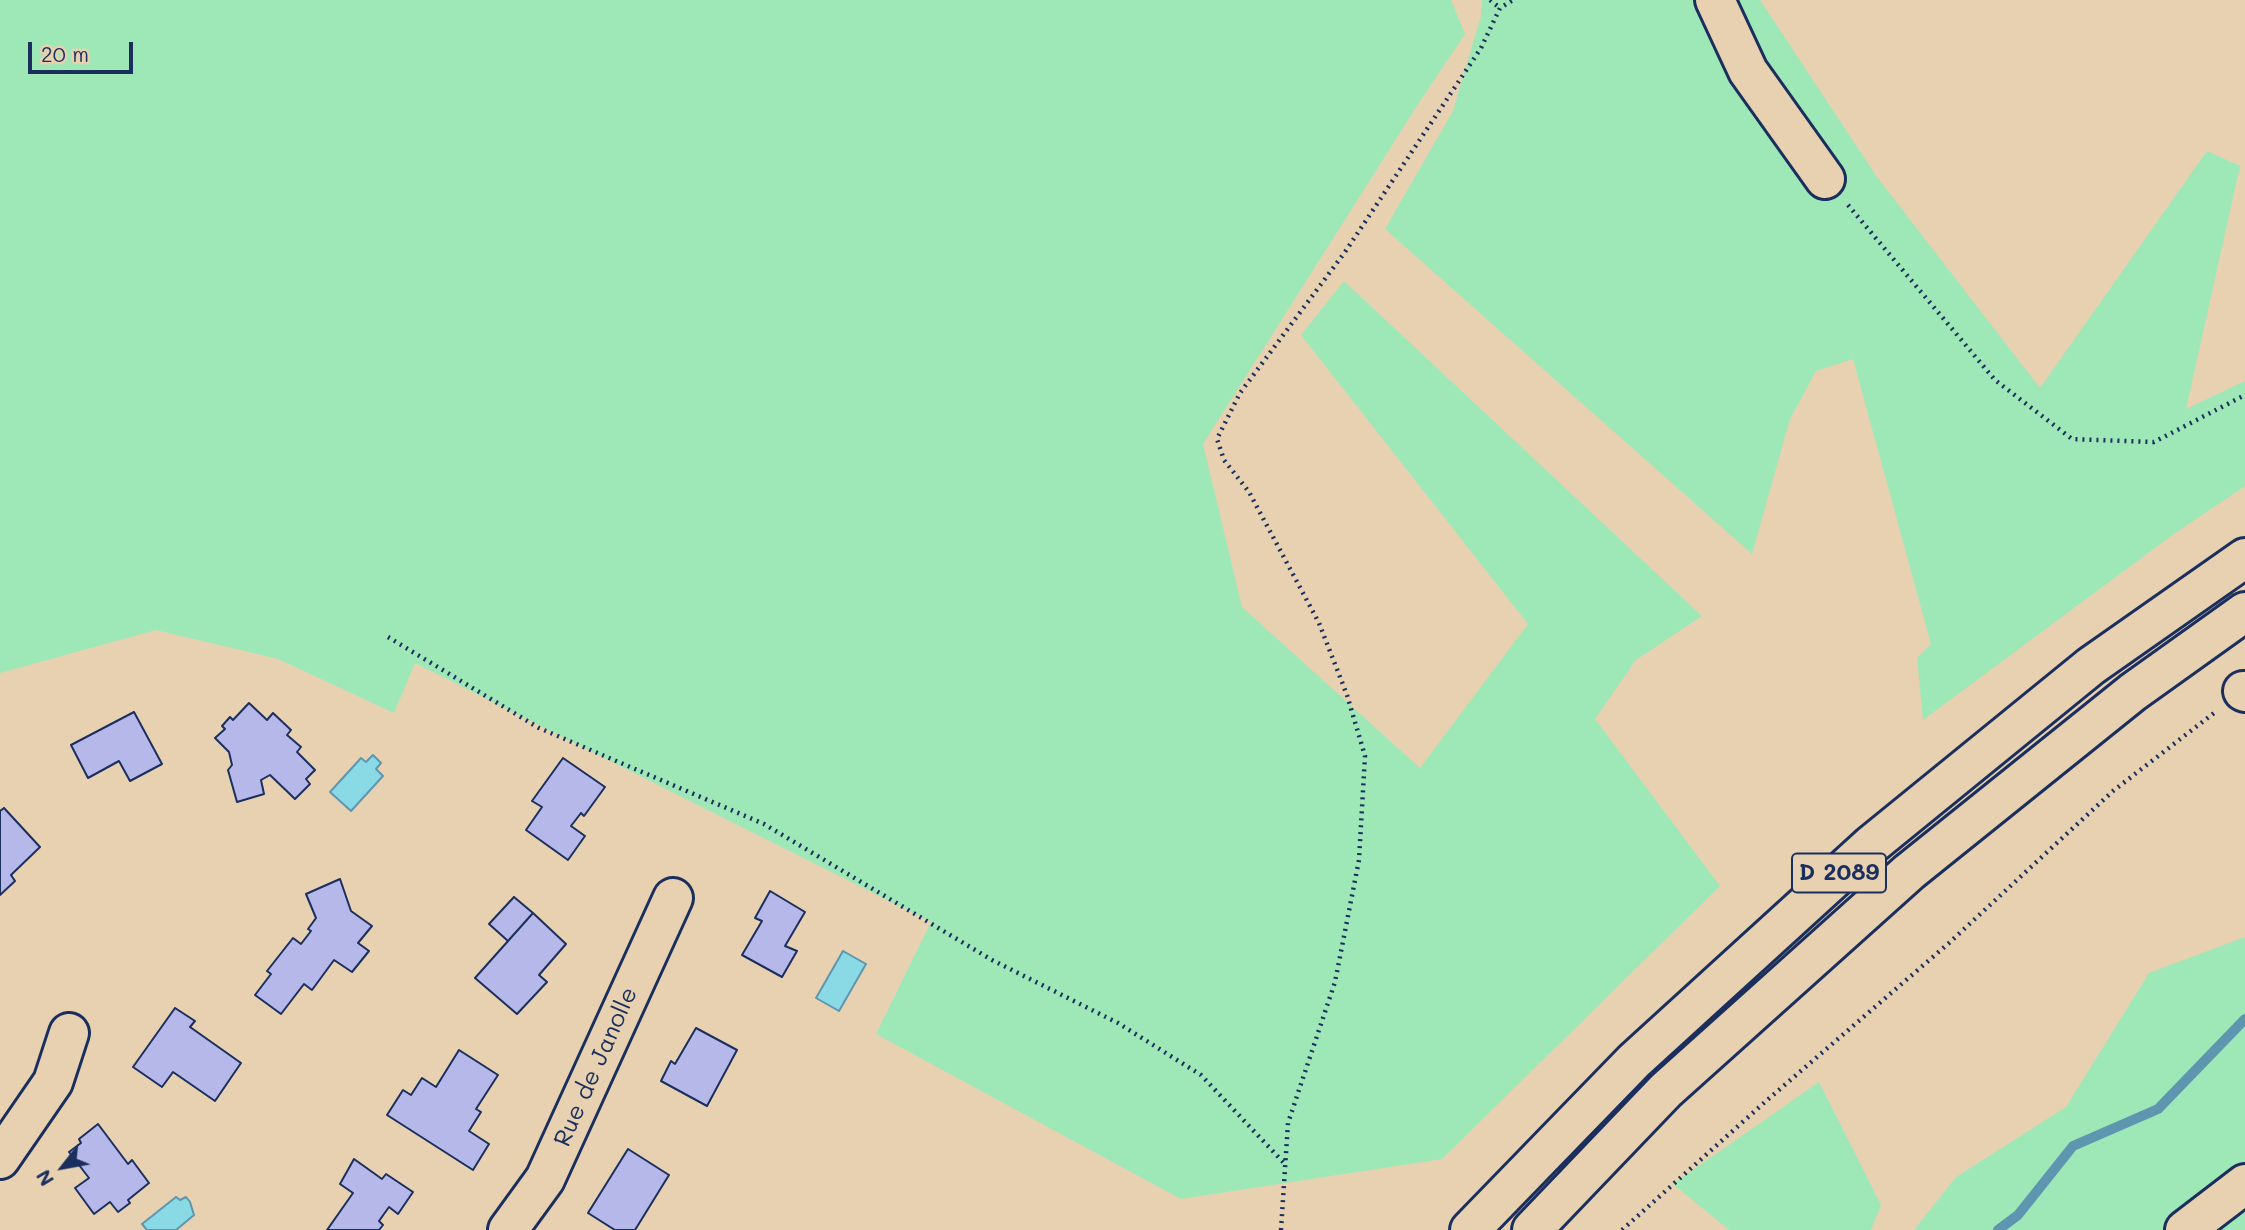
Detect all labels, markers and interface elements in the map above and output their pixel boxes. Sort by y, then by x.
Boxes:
scale bar [32,28,136,72]
text: 20 m [41,40,89,67]
road number: D 2089 [1792,853,1886,892]
street label: Rue de Janolle [548,983,644,1151]
north arrow [28,1132,98,1202]
text: N [30,1165,59,1191]

